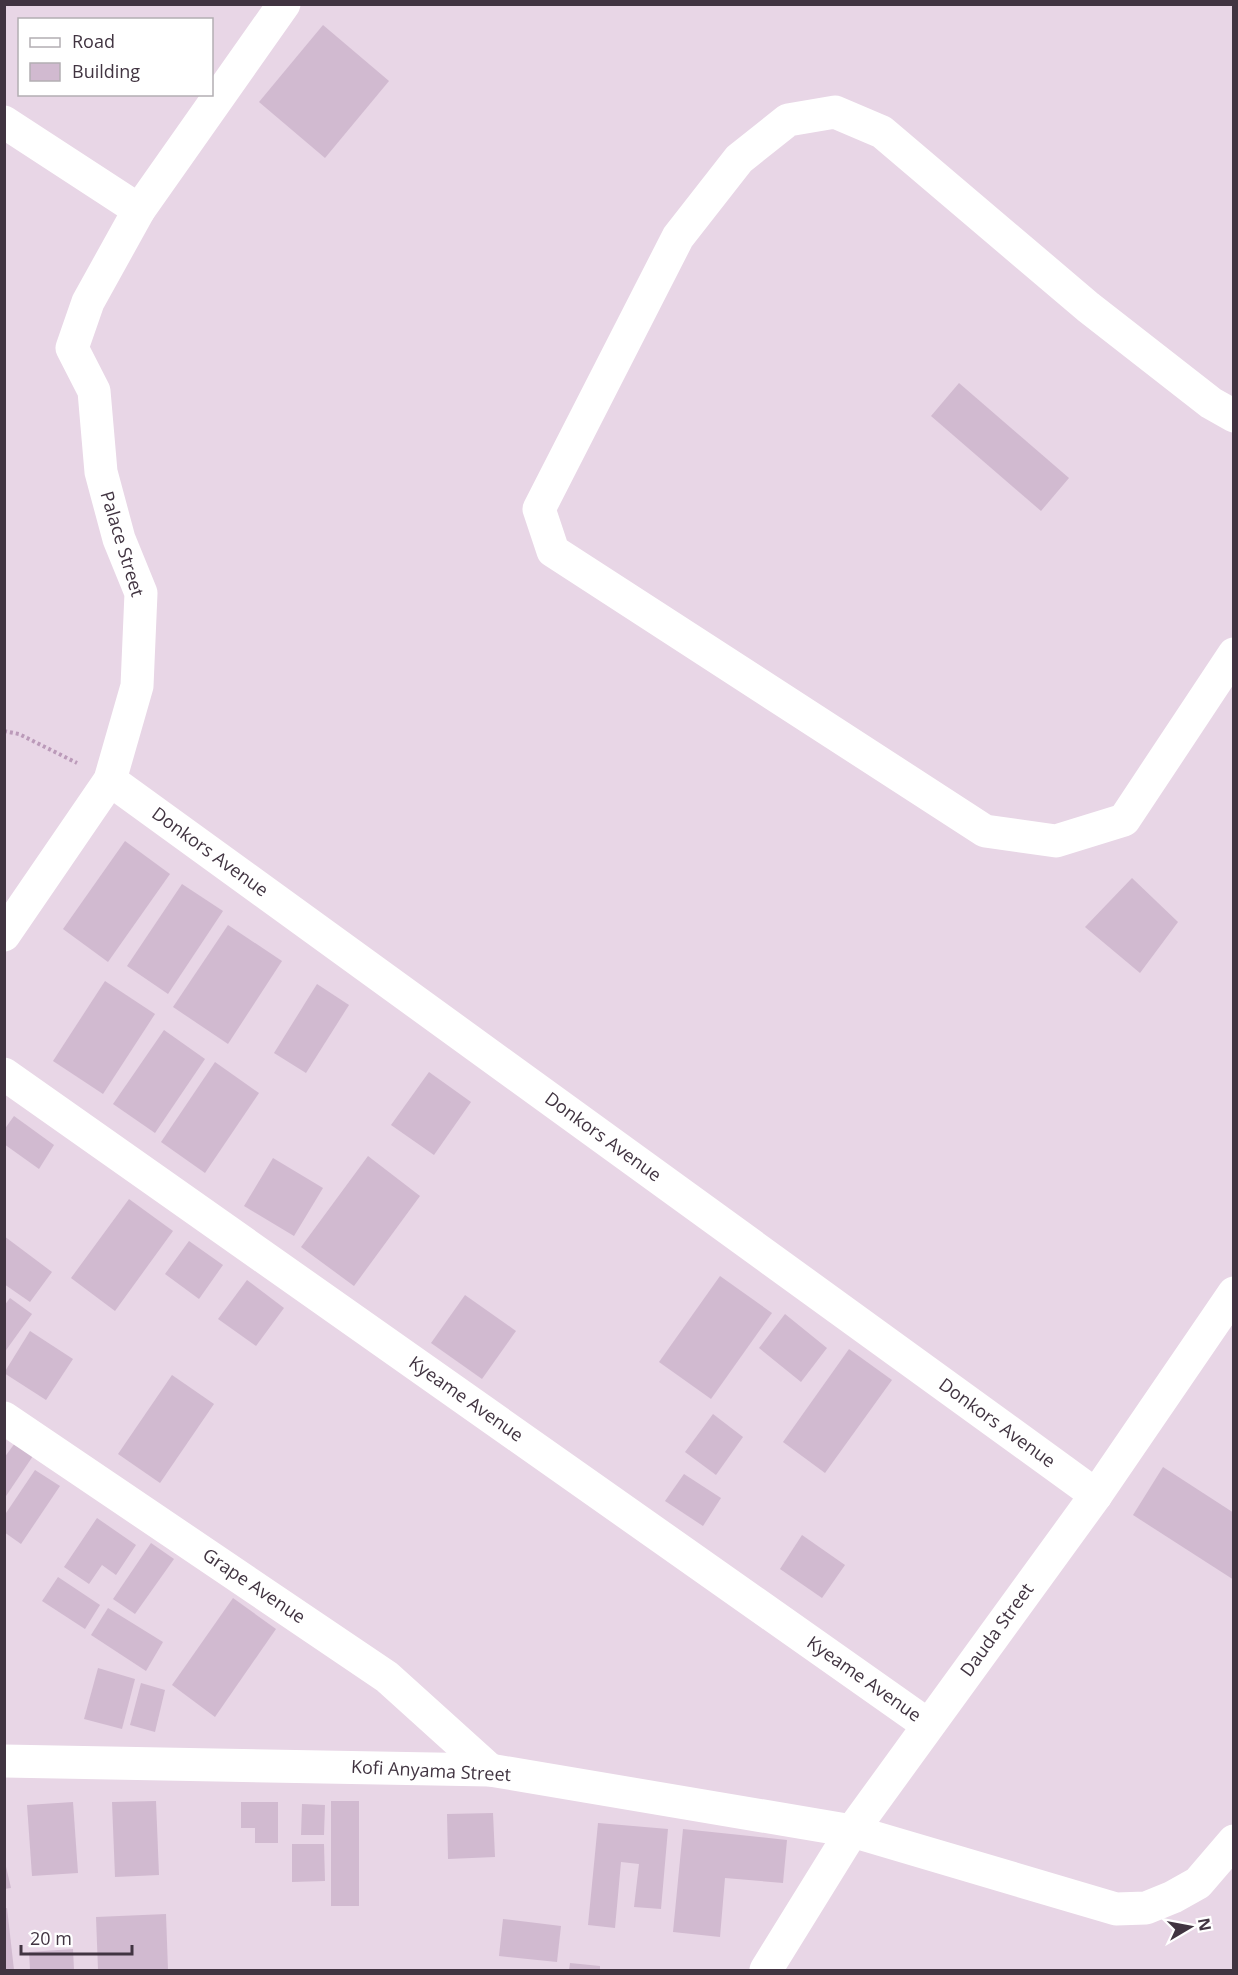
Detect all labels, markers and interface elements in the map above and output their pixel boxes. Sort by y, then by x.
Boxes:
legend [18,18,213,96]
text: Road [72,29,115,53]
text: Building [72,59,140,83]
street label: Palace Street [96,488,150,599]
street label: Donkors Avenue [148,801,274,902]
street label: Donkors Avenue [541,1086,667,1187]
street label: Kyeame Avenue [405,1350,528,1447]
street label: Donkors Avenue [935,1372,1061,1473]
street label: Grape Avenue [199,1542,311,1628]
street label: Dauda Street [954,1578,1038,1681]
street label: Kyeame Avenue [803,1630,926,1727]
street label: Kofi Anyama Street [350,1754,512,1786]
north arrow [1160,1897,1220,1957]
text: N [1193,1916,1217,1933]
scale bar [21,1918,132,1956]
text: 20 m [30,1926,72,1950]

